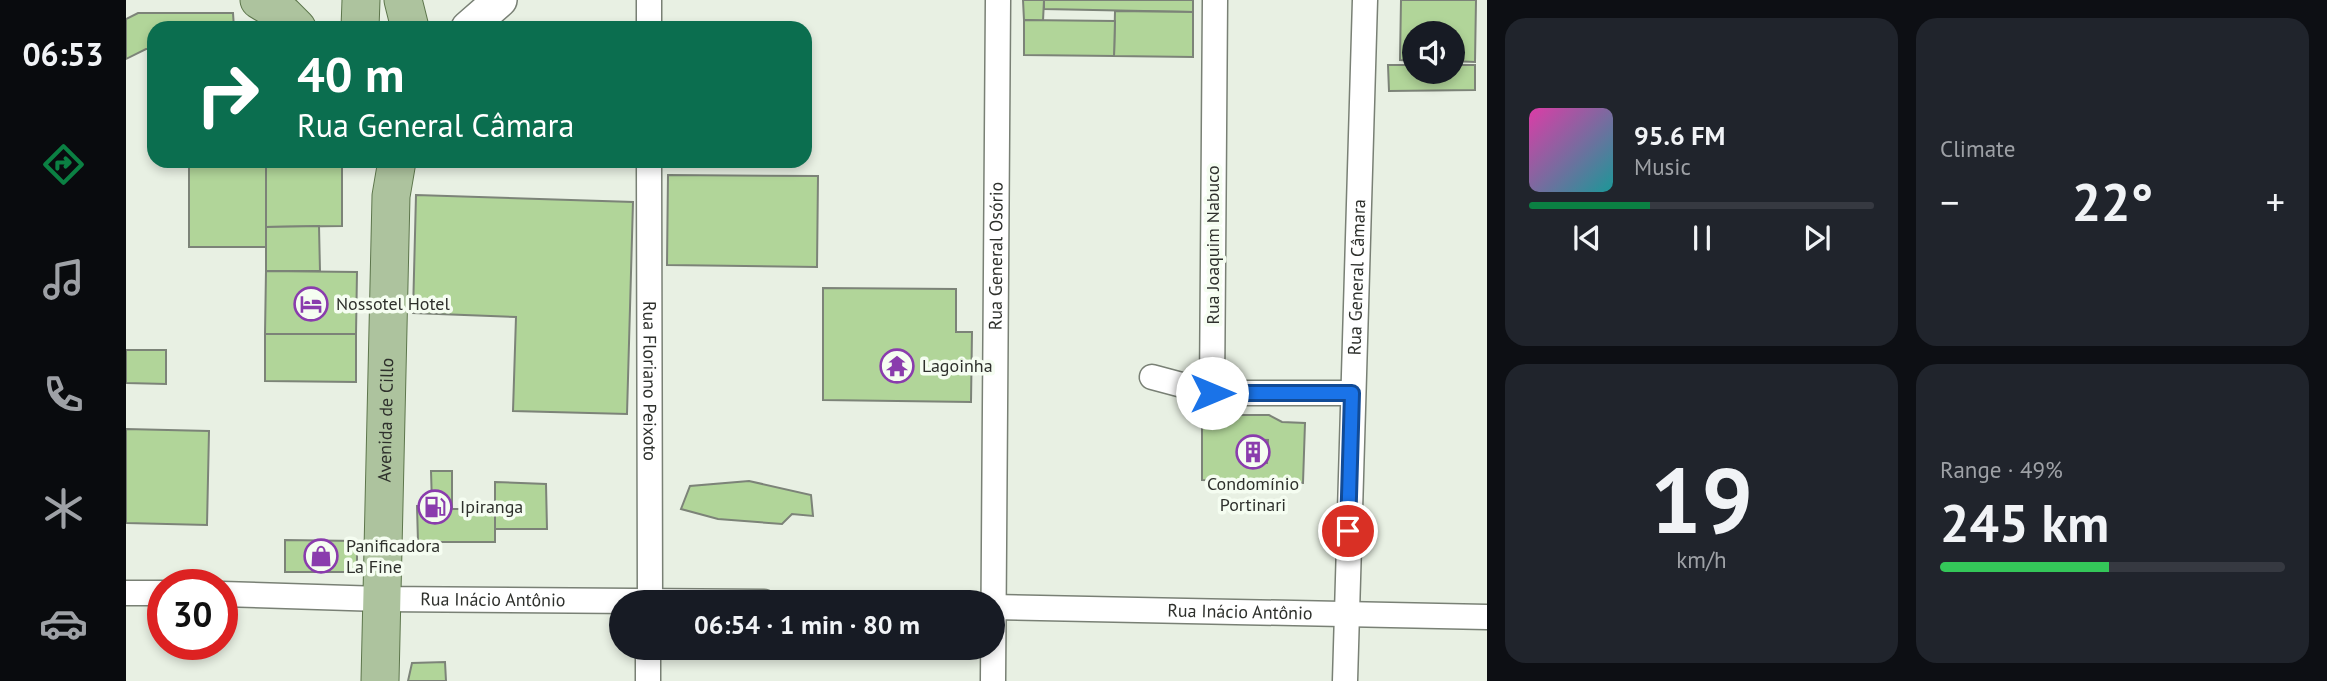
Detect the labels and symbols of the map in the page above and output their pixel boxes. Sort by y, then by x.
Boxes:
street label: Rua Joaquim Nabuco [1201,165,1224,325]
street label: Rua General Osório [984,182,1008,330]
street label: Rua General Câmara [1343,199,1370,356]
hotel icon: Nossotel Hotel [292,285,330,323]
place label: Nossotel Hotel [336,292,450,315]
street label: Rua Floriano Peixoto [638,301,662,461]
temple icon: Lagoinha [878,347,916,385]
place label: Lagoinha [922,354,993,377]
position arrow [1175,356,1249,430]
street label: Avenida de Cillo [373,357,398,483]
building icon: Condomínio Portinari [1234,433,1272,471]
place label: Condomínio Portinari [1207,472,1299,516]
fuel station icon: Ipiranga [416,488,454,526]
place label: Ipiranga [460,495,523,518]
pin [1318,501,1378,561]
place label: Panificadora La Fine [346,534,440,578]
shop icon: Panificadora La Fine [302,537,340,575]
speed limit sign: 30 [147,569,238,660]
street label: Rua Inácio Antônio [420,587,566,611]
street label: Rua Inácio Antônio [1167,599,1313,624]

